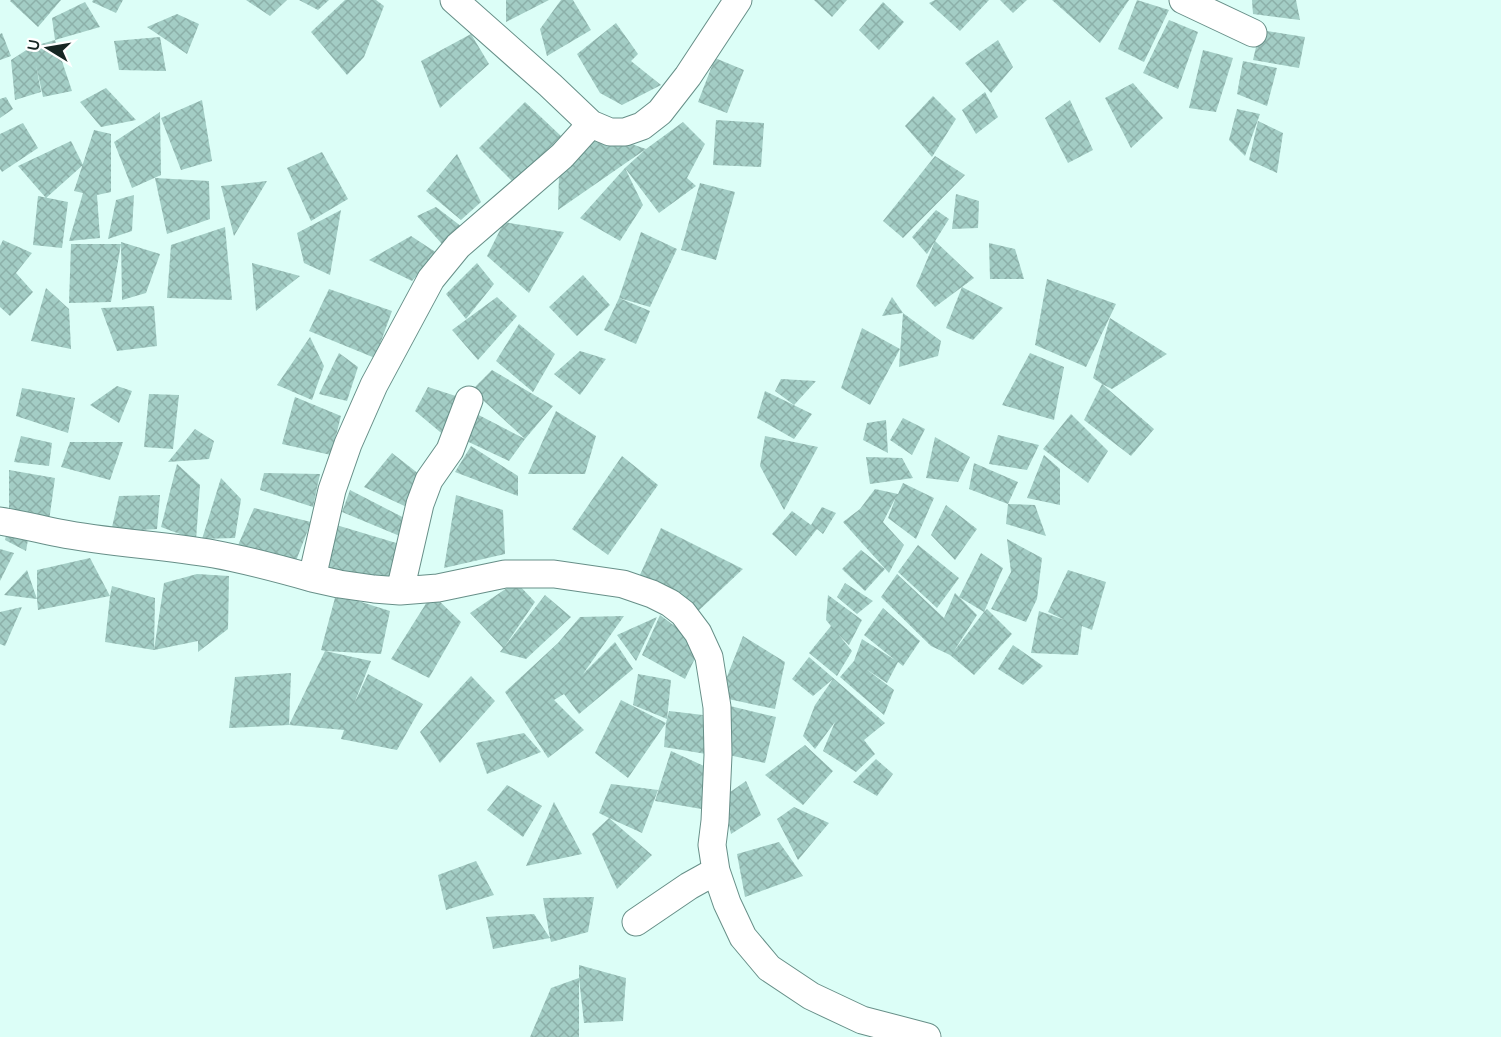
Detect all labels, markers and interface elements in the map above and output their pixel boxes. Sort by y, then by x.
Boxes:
north arrow [18,18,78,78]
text: U [22,38,44,53]

